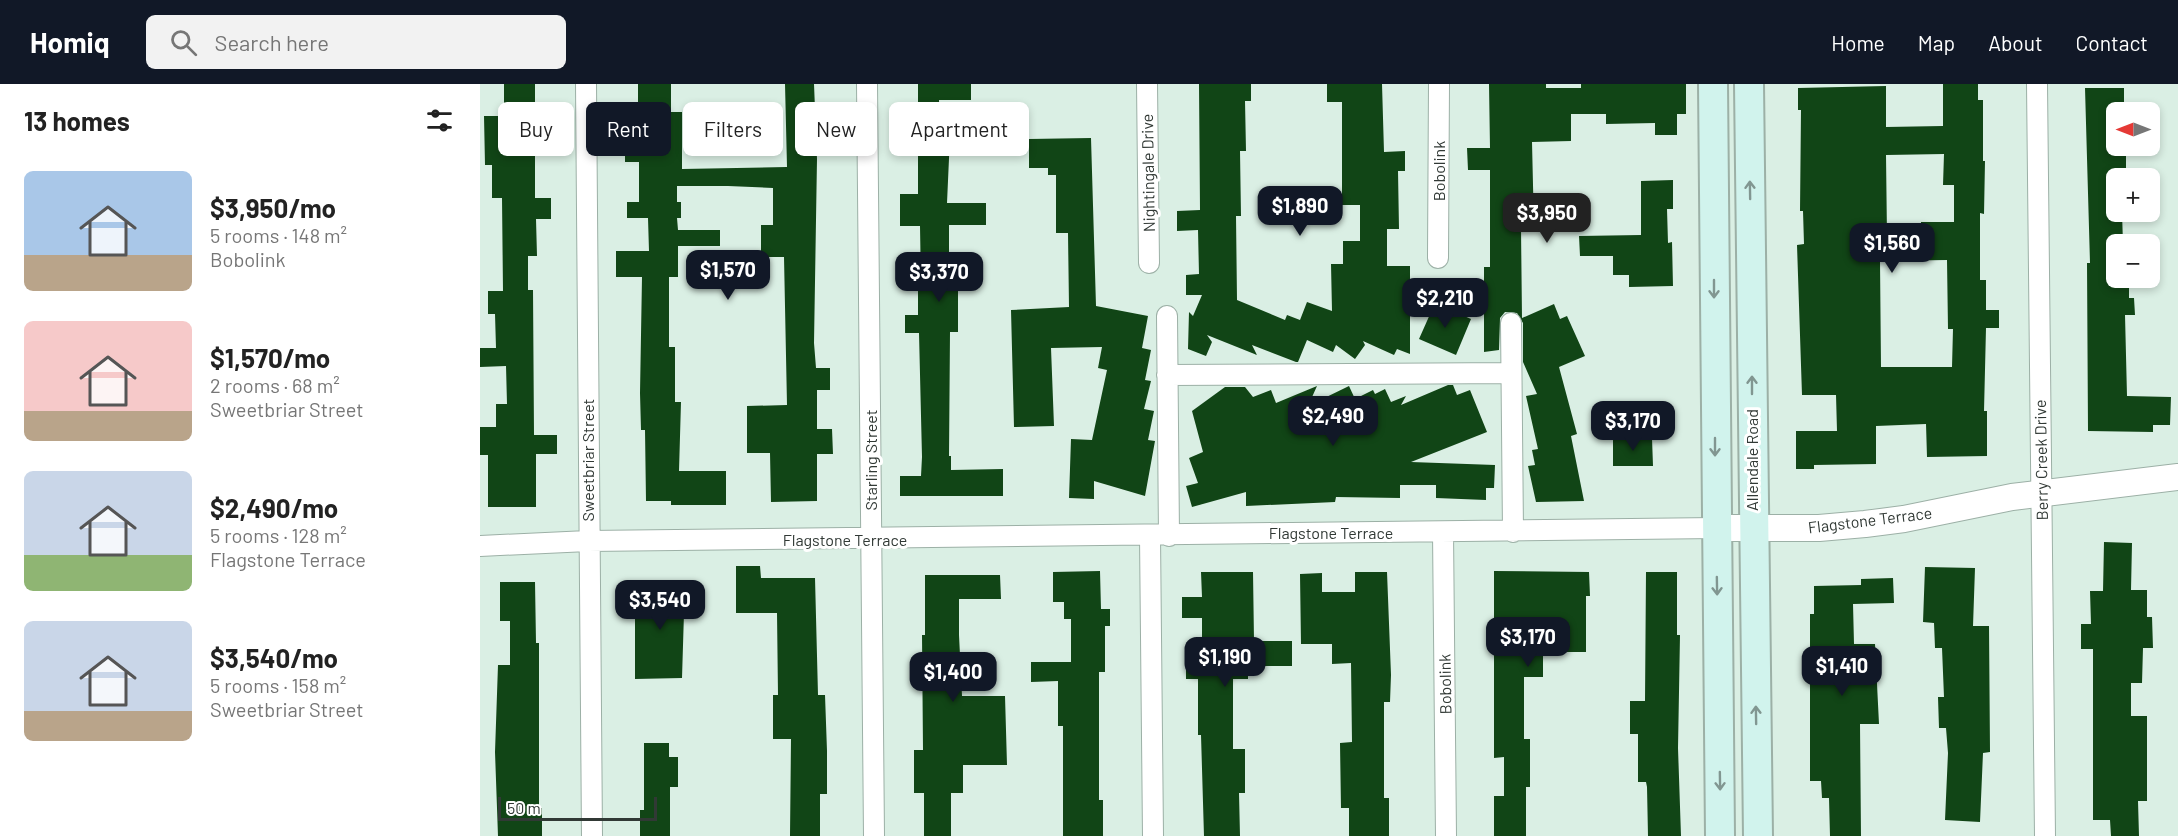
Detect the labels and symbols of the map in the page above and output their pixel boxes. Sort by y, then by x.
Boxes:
north arrow [2106,102,2160,156]
street label: Nightingale Drive [1137,114,1158,232]
street label: Bobolink [1429,141,1448,201]
one-way arrow [1744,180,1756,200]
pin: $1,890 [1251,186,1349,237]
pin: $3,950 [1498,193,1596,244]
pin: $1,560 [1843,223,1941,274]
pin: $1,570 [679,250,777,301]
pin: $3,370 [890,252,988,303]
pin: $2,210 [1396,278,1494,329]
one-way arrow [1708,279,1720,299]
one-way arrow [1746,375,1758,395]
pin: $2,490 [1284,396,1382,447]
street label: Sweetbriar Street [578,399,597,521]
street label: Berry Creek Drive [2030,400,2051,520]
pin: $3,170 [1584,401,1682,452]
street label: Allendale Road [1742,409,1761,511]
street label: Starling Street [861,410,880,511]
one-way arrow [1710,436,1721,456]
street label: Flagstone Terrace [1807,502,1933,537]
street label: Flagstone Terrace [1269,523,1393,542]
street label: Flagstone Terrace [783,530,907,549]
one-way arrow [1711,576,1722,596]
pin: $3,540 [611,580,709,631]
pin: $3,170 [1479,617,1577,668]
pin: $1,190 [1176,637,1274,688]
pin: $1,410 [1793,646,1891,697]
pin: $1,400 [904,652,1002,703]
street label: Bobolink [1434,654,1455,714]
one-way arrow [1750,705,1762,725]
one-way arrow [1714,771,1725,791]
scale bar [498,794,657,822]

